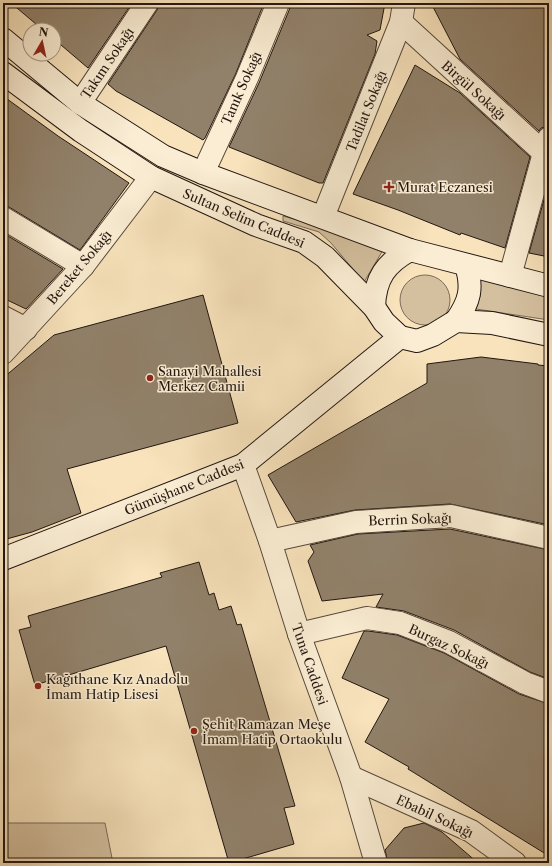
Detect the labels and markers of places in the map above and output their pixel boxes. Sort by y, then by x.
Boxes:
place label: Murat Eczanesi [397,179,493,195]
marker: Murat Eczanesi [384,182,394,192]
place label: Sanayi Mahallesi Merkez Camii [158,363,261,394]
marker: Sanayi Mahallesi Merkez Camii [145,373,155,383]
place label: Kağıthane Kız Anadolu İmam Hatip Lisesi [46,671,188,702]
marker: Kağıthane Kız Anadolu İmam Hatip Lisesi [33,681,43,691]
place label: Şehit Ramazan Meşe İmam Hatip Ortaokulu [202,716,342,747]
marker: Şehit Ramazan Meşe İmam Hatip Ortaokulu [189,726,199,736]

